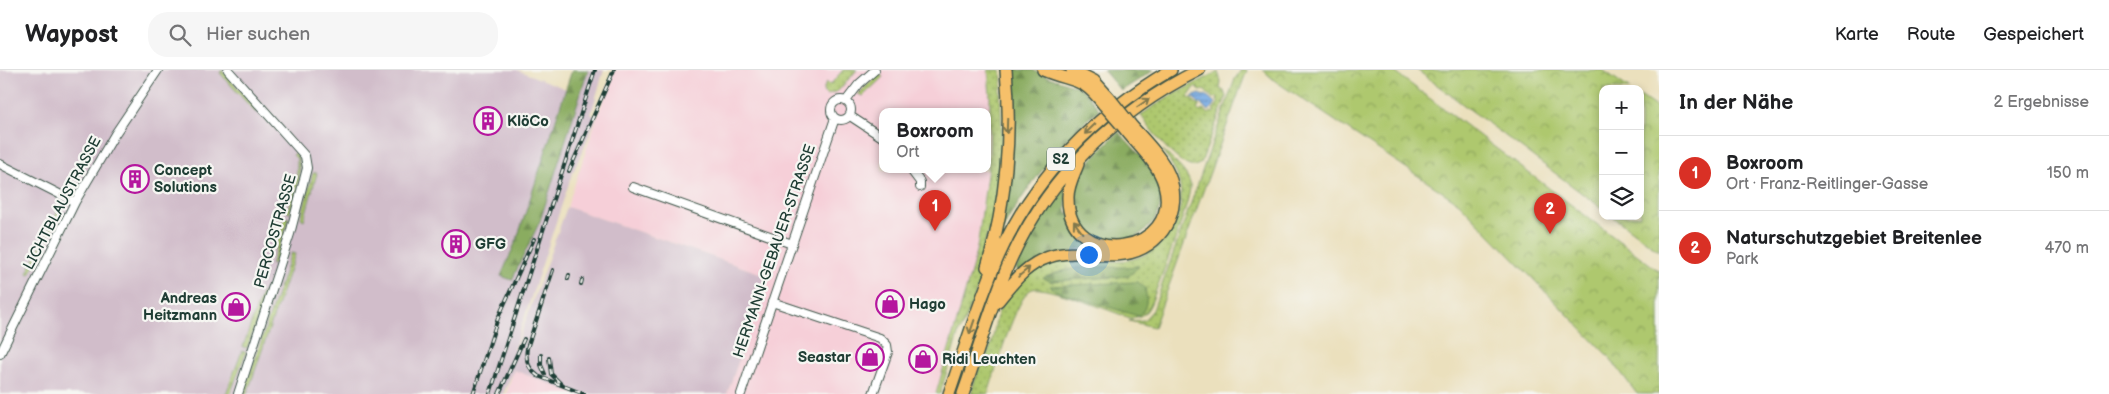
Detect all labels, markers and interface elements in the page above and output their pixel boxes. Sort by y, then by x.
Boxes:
search box [148,12,498,57]
text: Waypost [25,20,118,49]
icon: search [166,21,194,49]
text: Hier suchen [206,23,310,46]
text: Karte [1835,24,1879,45]
text: Route [1907,24,1955,45]
text: Gespeichert [1983,24,2084,45]
map controls [1599,85,1644,220]
button: + [1599,85,1644,130]
text: In der Nähe [1679,90,1793,115]
text: 2 Ergebnisse [1993,93,2089,112]
one-way arrow [1136,98,1150,108]
building icon: KlöCo [473,106,503,136]
popup [879,108,991,173]
place label: KlöCo [507,112,549,131]
one-way arrow [1002,118,1012,134]
text: Boxroom [896,120,974,143]
one-way arrow [1084,123,1096,135]
button: − [1599,130,1644,175]
street label: LICHTBLAUSTRASSE [19,133,106,273]
street label: HERMANN-GEBAUER-STRASSE [729,142,820,360]
text: Ort [896,143,919,162]
road number: S2 [1047,148,1075,170]
text: Boxroom [1726,152,1803,175]
place label: Concept Solutions [154,161,217,197]
building icon: Concept Solutions [120,164,150,194]
text: 1 [1692,164,1698,183]
text: 150 m [2047,164,2089,183]
street label: PERCOSTRASSE [250,172,301,290]
button: layers [1599,175,1644,220]
text: Ort · Franz-Reitlinger-Gasse [1726,175,1928,194]
pin: 1 [919,190,951,231]
pin: 2 [1534,193,1566,234]
one-way arrow [1072,220,1083,234]
text: Naturschutzgebiet Breitenlee [1726,227,1982,250]
building icon: GFG [441,229,471,259]
place label: GFG [475,235,506,254]
text: 2 [1690,239,1700,258]
text: 470 m [2044,239,2089,258]
your location [1076,242,1102,268]
text: Park [1726,250,1758,269]
one-way arrow [1017,266,1030,277]
place label: Andreas Heitzmann [143,289,217,325]
shop icon: Hago [875,289,905,319]
shop icon: Andreas Heitzmann [221,292,251,322]
place label: Hago [909,295,946,314]
one-way arrow [966,318,976,334]
shop icon: Seastar [855,342,885,372]
shop icon: Ridi Leuchten [908,344,938,374]
place label: Seastar [798,348,852,367]
place label: Ridi Leuchten [942,350,1036,369]

